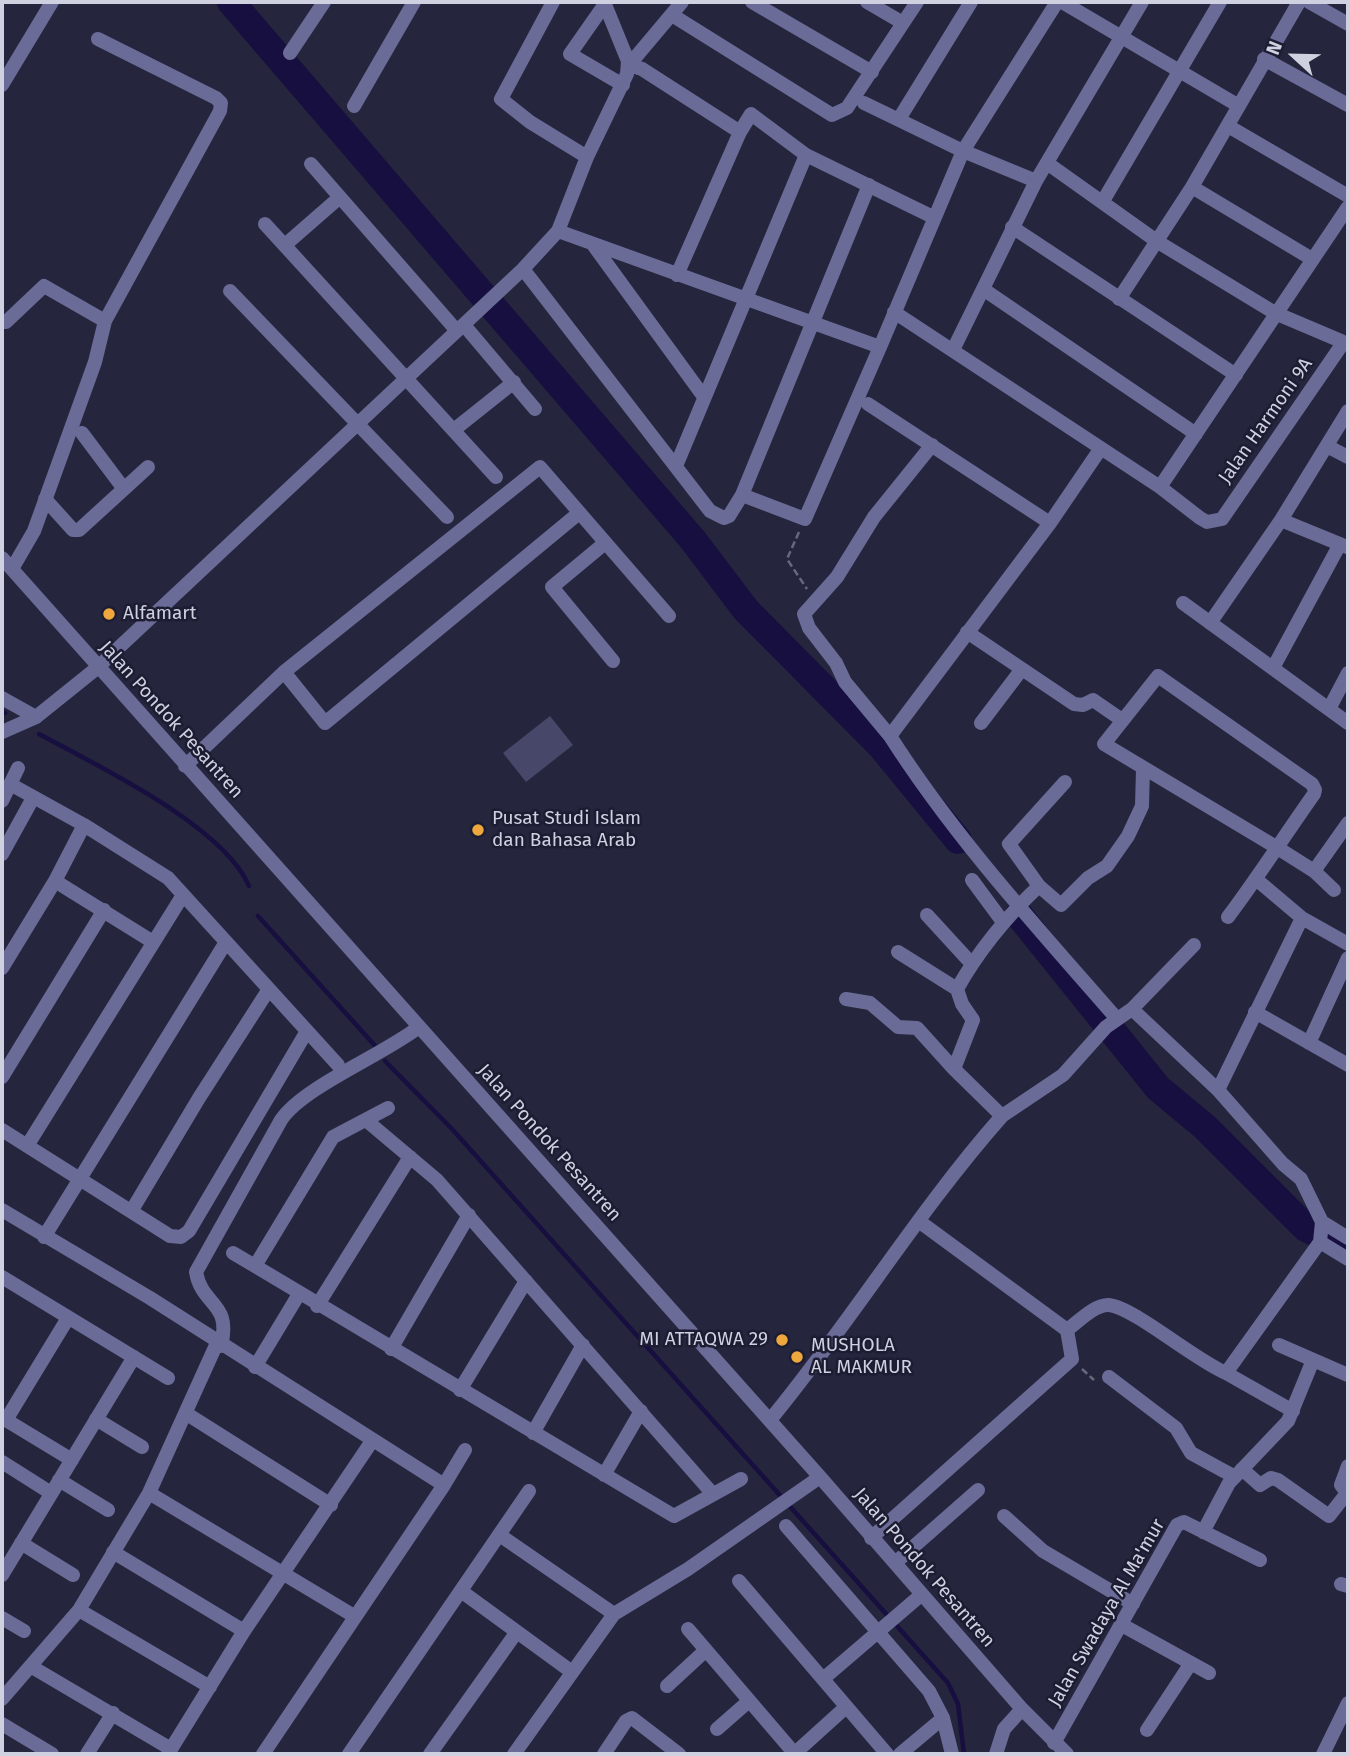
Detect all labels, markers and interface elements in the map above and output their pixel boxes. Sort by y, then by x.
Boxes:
north arrow [1259,21,1329,91]
text: N [1261,38,1287,58]
street label: Jalan Harmoni 9A [1214,354,1318,488]
place label: Alfamart [123,603,197,625]
marker: Alfamart [101,606,117,622]
street label: Jalan Pondok Pesantren [94,637,248,803]
place label: Pusat Studi Islam dan Bahasa Arab [492,808,641,852]
marker: Pusat Studi Islam dan Bahasa Arab [470,822,486,838]
street label: Jalan Pondok Pesantren [472,1060,626,1226]
place label: MI ATTAQWA 29 [639,1329,768,1351]
marker: MI ATTAQWA 29 [774,1332,790,1348]
place label: MUSHOLA AL MAKMUR [811,1335,912,1379]
marker: MUSHOLA AL MAKMUR [789,1349,805,1365]
street label: Jalan Pondok Pesantren [849,1484,999,1652]
street label: Jalan Swadaya Al Ma'mur [1044,1515,1170,1711]

